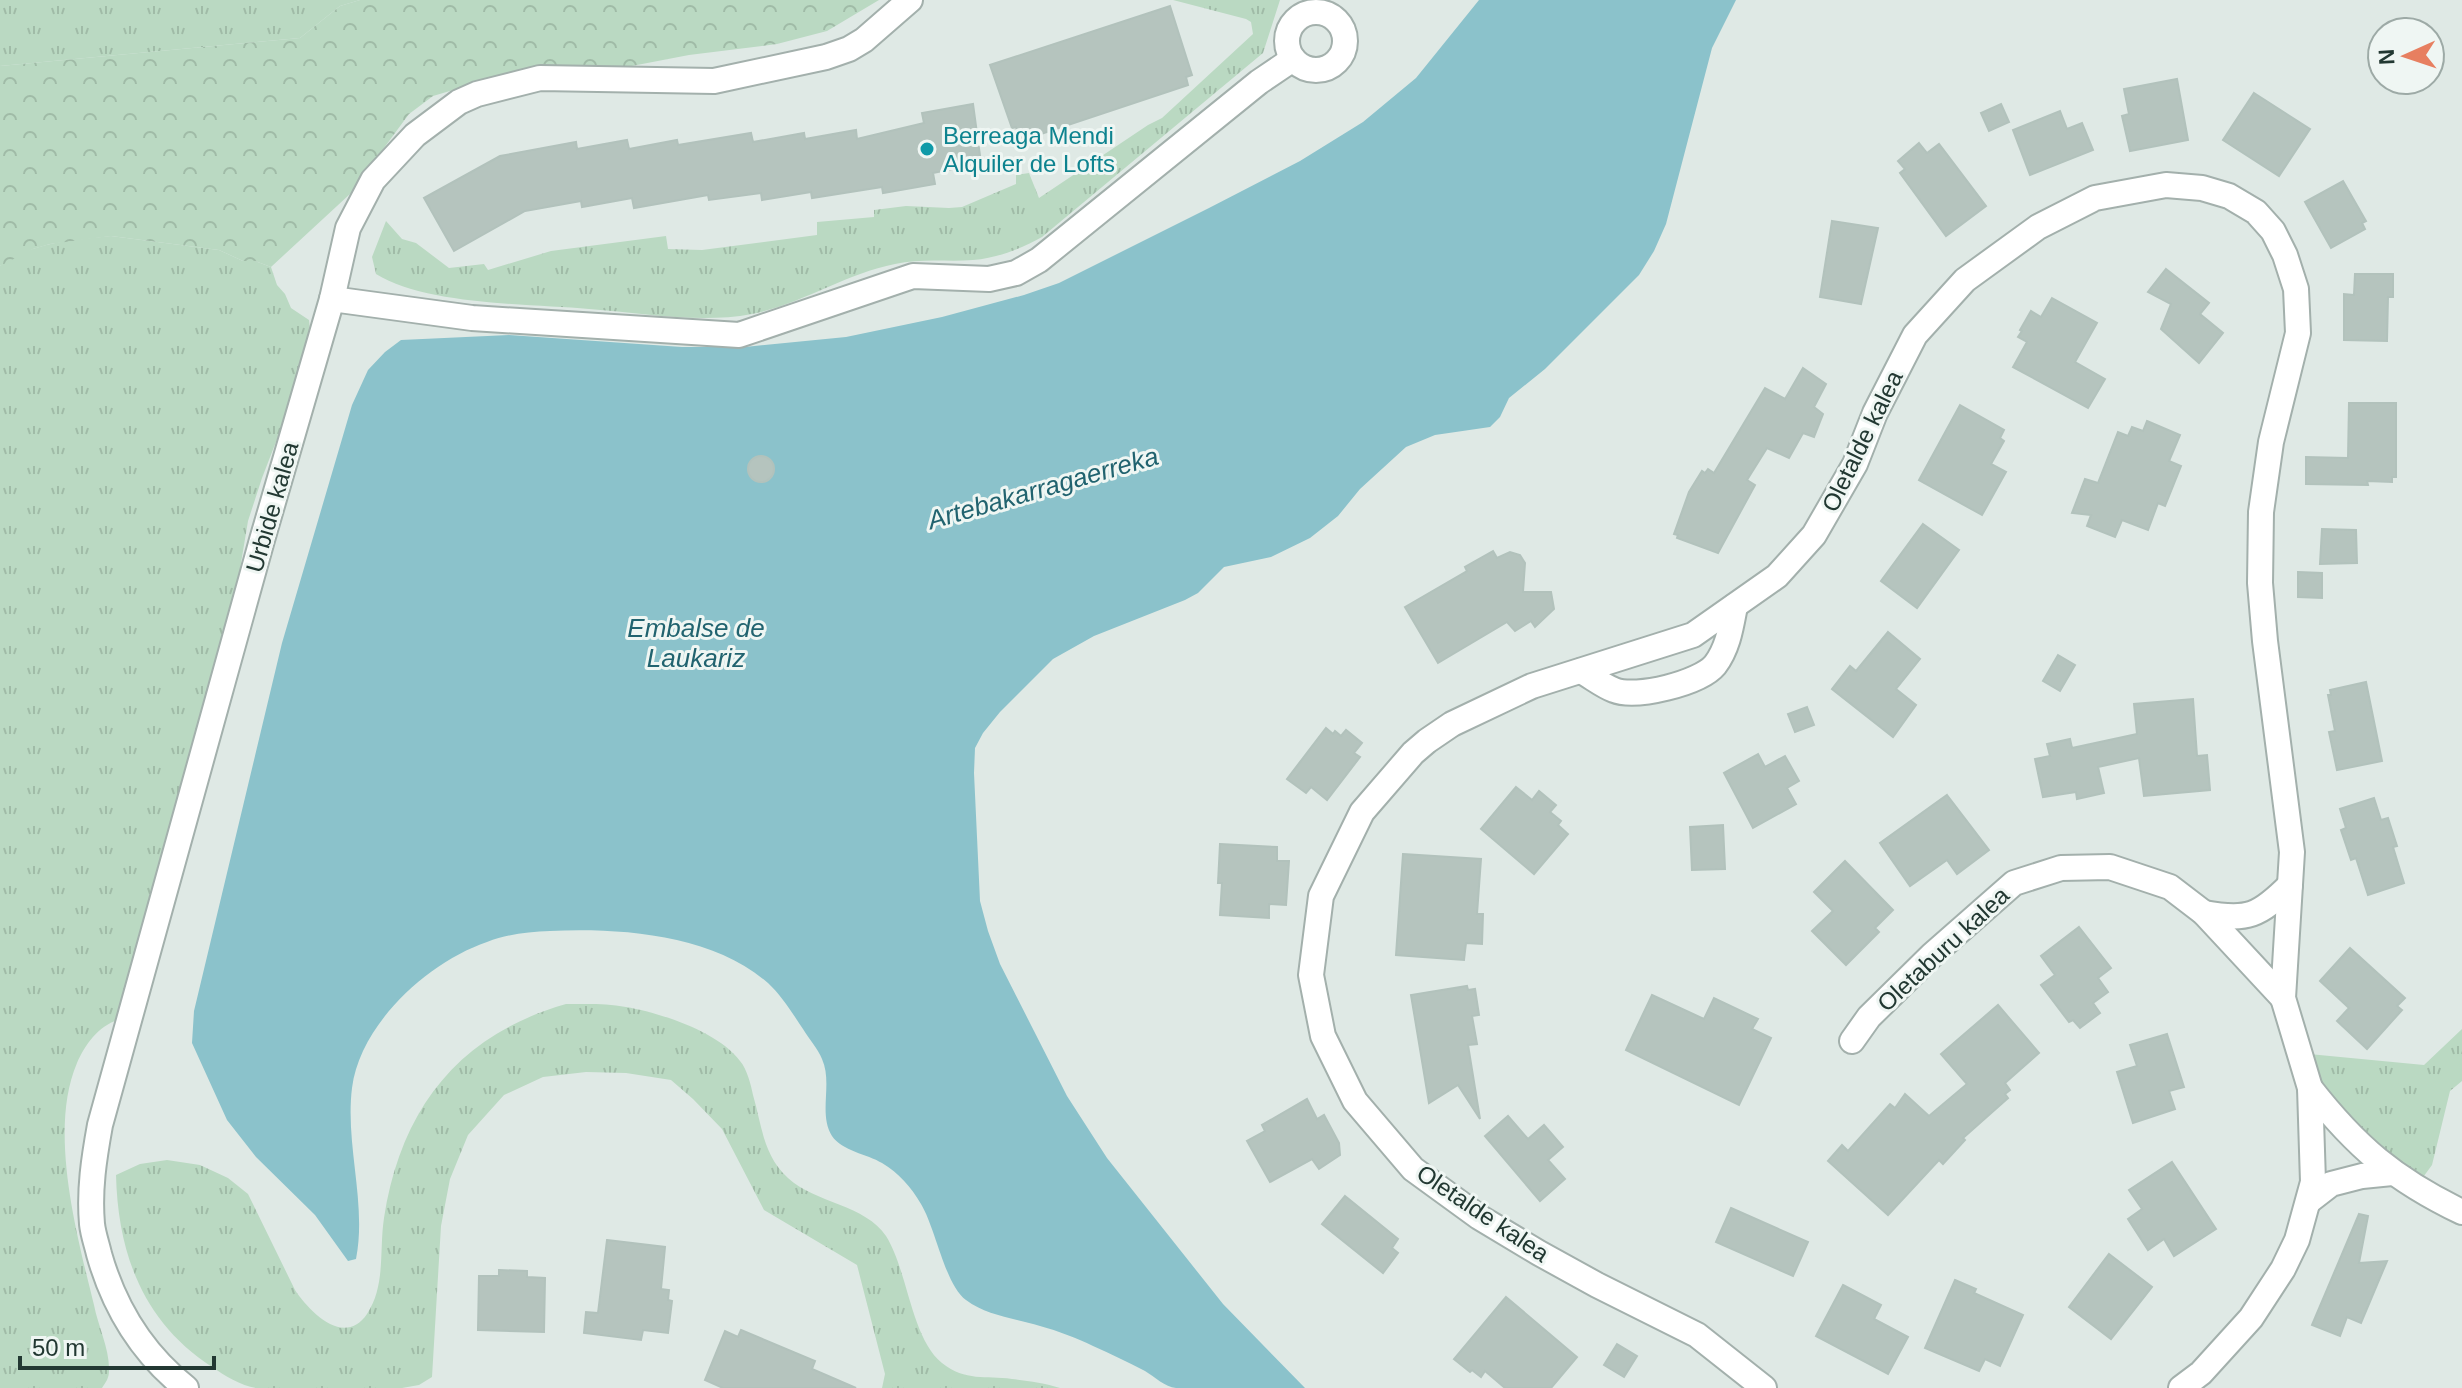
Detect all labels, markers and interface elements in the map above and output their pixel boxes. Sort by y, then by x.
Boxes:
north arrow [2366,16,2446,96]
text: N [2374,48,2399,66]
place label: Berreaga Mendi Alquiler de Lofts [943,122,1115,177]
marker: Berreaga Mendi Alquiler de Lofts [918,140,936,158]
street label: Oletalde kalea [1816,366,1908,516]
street label: Urbide kalea [240,438,304,575]
water label: Artebakarragaerreka [922,441,1162,536]
water label: Embalse de Laukariz [627,613,765,673]
street label: Oletaburu kalea [1872,881,2015,1017]
street label: Oletalde kalea [1412,1159,1555,1267]
scale bar [20,1320,214,1370]
text: 50 m [32,1334,85,1361]

